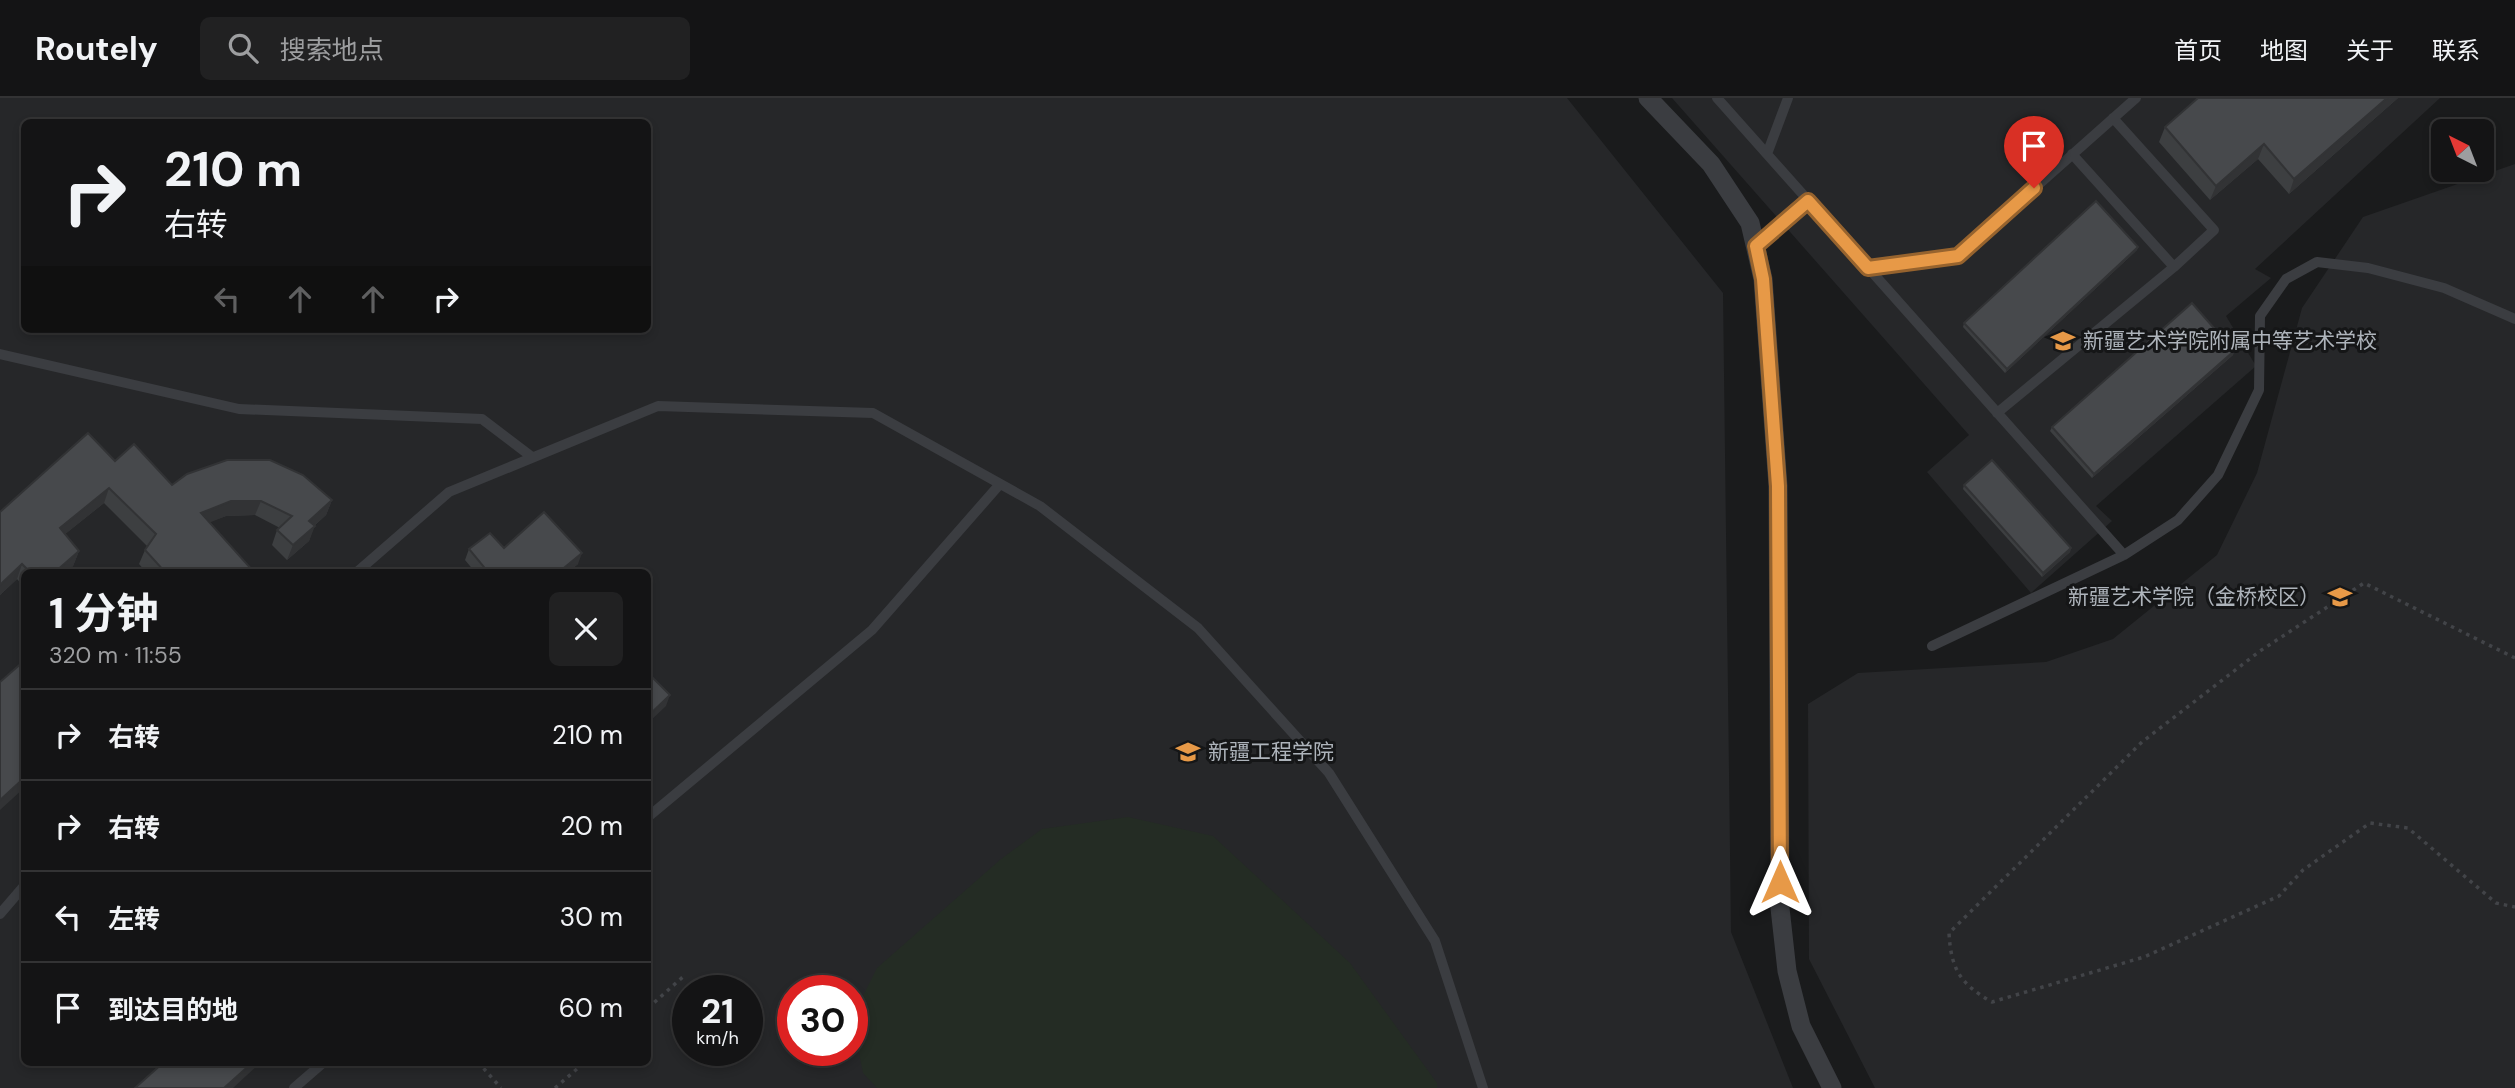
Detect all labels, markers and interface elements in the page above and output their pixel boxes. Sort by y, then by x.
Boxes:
search box [200,17,690,80]
text: Routely [35,27,158,70]
icon: search [224,29,262,67]
text: 搜索地点 [280,33,384,67]
text: 首页 [2174,35,2222,66]
text: 地图 [2260,35,2308,66]
text: 关于 [2346,35,2394,66]
text: 联系 [2432,35,2480,66]
pin [2004,116,2064,188]
north arrow [2431,119,2494,182]
map controls [2431,119,2494,182]
icon: arrive [2015,127,2053,165]
text: 210 m [164,137,302,201]
icon: right [49,147,140,238]
text: 右转 [164,204,228,246]
icon: left [208,280,246,318]
icon: ahead [281,280,319,318]
icon: ahead [354,280,392,318]
icon: right [427,280,465,318]
school or university icon: 新疆艺术学院附属中等艺术学校 [2049,327,2077,355]
place label: 新疆艺术学院附属中等艺术学校 [2083,327,2377,355]
place label: 新疆艺术学院（金桥校区） [2068,583,2320,611]
school or university icon: 新疆艺术学院（金桥校区） [2326,583,2354,611]
text: 1 分钟 [49,586,158,641]
button: close [549,592,623,666]
text: 320 m · 11:55 [49,640,182,670]
icon: right [49,716,87,754]
text: 210 m [552,718,623,752]
text: 右转 [108,720,160,754]
school or university icon: 新疆工程学院 [1174,738,1202,766]
place label: 新疆工程学院 [1208,738,1334,766]
icon: right [49,807,87,845]
text: 20 m [560,809,623,843]
text: 右转 [108,811,160,845]
position arrow [1743,845,1817,919]
icon: left [49,898,87,936]
text: 30 m [560,900,623,934]
text: 左转 [108,902,160,936]
speed limit sign: 30 [777,975,868,1066]
text: 21 [701,988,734,1034]
icon: arrive [49,989,87,1027]
text: 60 m [559,991,623,1025]
text: 到达目的地 [108,993,238,1027]
text: km/h [696,1026,739,1050]

